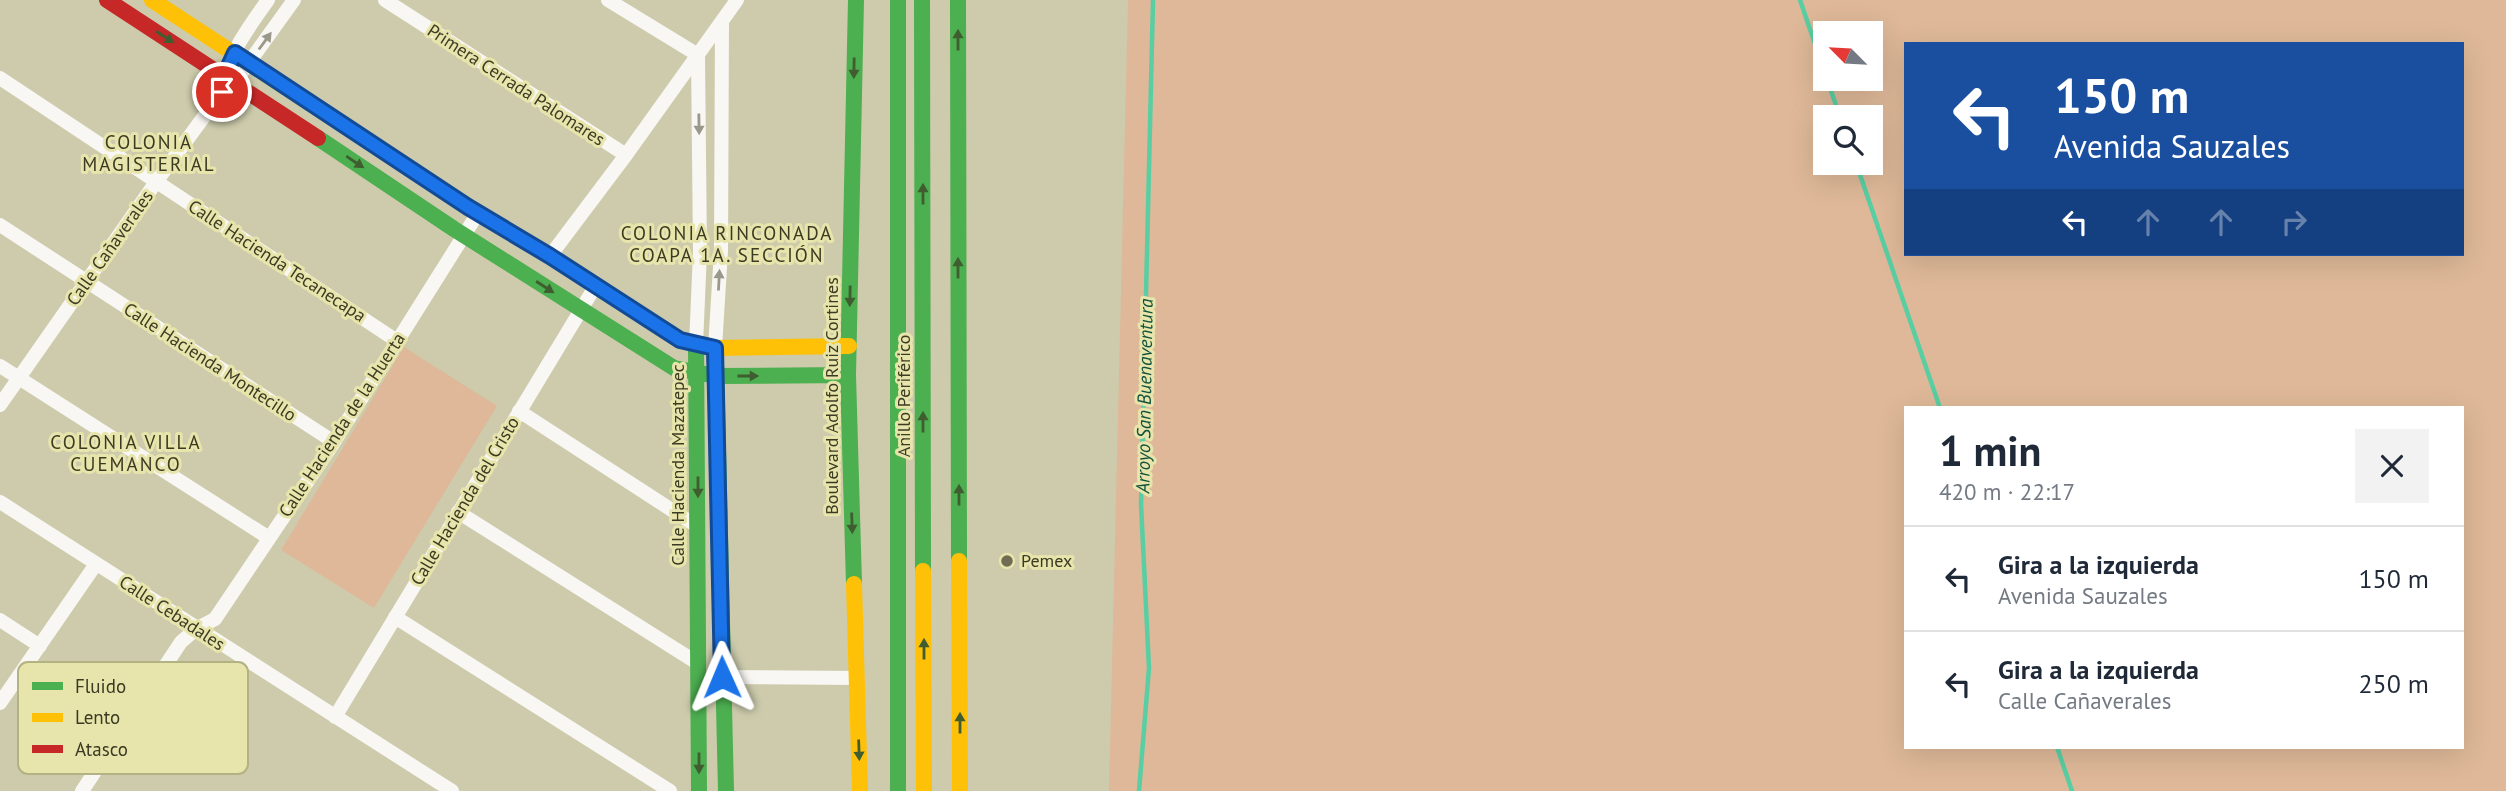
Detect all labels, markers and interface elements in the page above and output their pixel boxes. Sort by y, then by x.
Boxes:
street label: Primera Cerrada Palomares [423,19,609,151]
north arrow [1813,21,1883,91]
map controls [1813,21,1883,175]
one-way arrow [952,29,964,51]
one-way arrow [155,30,174,43]
one-way arrow [257,32,271,50]
one-way arrow [849,57,860,79]
pin [192,62,252,122]
text: 150 m [2054,63,2189,127]
icon: left [1939,70,2030,161]
icon: arrive [203,73,241,111]
button: search [1813,105,1883,175]
one-way arrow [693,113,705,135]
text: Avenida Sauzales [2054,125,2290,167]
district label: COLONIA MAGISTERIAL [82,130,216,176]
one-way arrow [345,155,364,168]
one-way arrow [917,183,929,205]
street label: Calle Cañaverales [61,186,158,310]
street label: Calle Hacienda Tecanecapa [184,194,370,327]
icon: left [2056,203,2094,241]
icon: ahead [2129,203,2167,241]
icon: ahead [2202,203,2240,241]
icon: right [2275,203,2313,241]
district label: COLONIA RINCONADA COAPA 1A. SECCIÓN [621,221,833,267]
one-way arrow [952,257,964,279]
one-way arrow [714,269,725,291]
street label: Boulevard Adolfo Ruiz Cortines [820,277,843,515]
one-way arrow [535,280,555,293]
one-way arrow [844,285,856,307]
street label: Calle Hacienda Montecillo [120,297,301,426]
water label: Arroyo San Buenaventura [1130,298,1158,495]
street label: Calle Hacienda de la Huerta [273,328,410,521]
street label: Anillo Periférico [892,335,915,457]
street label: Calle Hacienda Mazatepec [666,364,689,566]
one-way arrow [737,370,759,381]
one-way arrow [917,411,929,433]
street label: Calle Hacienda del Cristo [405,412,524,589]
text: 1 min [1939,423,2041,478]
button: close [2355,429,2429,503]
district label: COLONIA VILLA CUEMANCO [50,430,202,476]
one-way arrow [692,476,704,498]
text: 420 m · 22:17 [1939,477,2075,506]
one-way arrow [953,484,965,506]
one-way arrow [846,512,858,534]
text: Gira a la izquierda [1998,548,2199,581]
place label: Pemex [1021,549,1072,572]
marker: Pemex [999,553,1015,569]
icon: left [1939,560,1977,598]
text: 150 m [2358,562,2429,595]
street label: Calle Cebadales [115,570,229,655]
text: Avenida Sauzales [1998,581,2168,610]
one-way arrow [918,638,930,660]
position arrow [685,640,759,714]
text: Gira a la izquierda [1998,653,2199,686]
legend [18,662,248,774]
icon: left [1939,665,1977,703]
text: 250 m [2358,667,2429,700]
text: Fluido [75,674,126,698]
text: Calle Cañaverales [1998,686,2171,715]
text: Lento [75,705,120,729]
one-way arrow [954,712,966,734]
text: Atasco [75,737,128,761]
one-way arrow [853,740,865,762]
one-way arrow [693,752,705,774]

